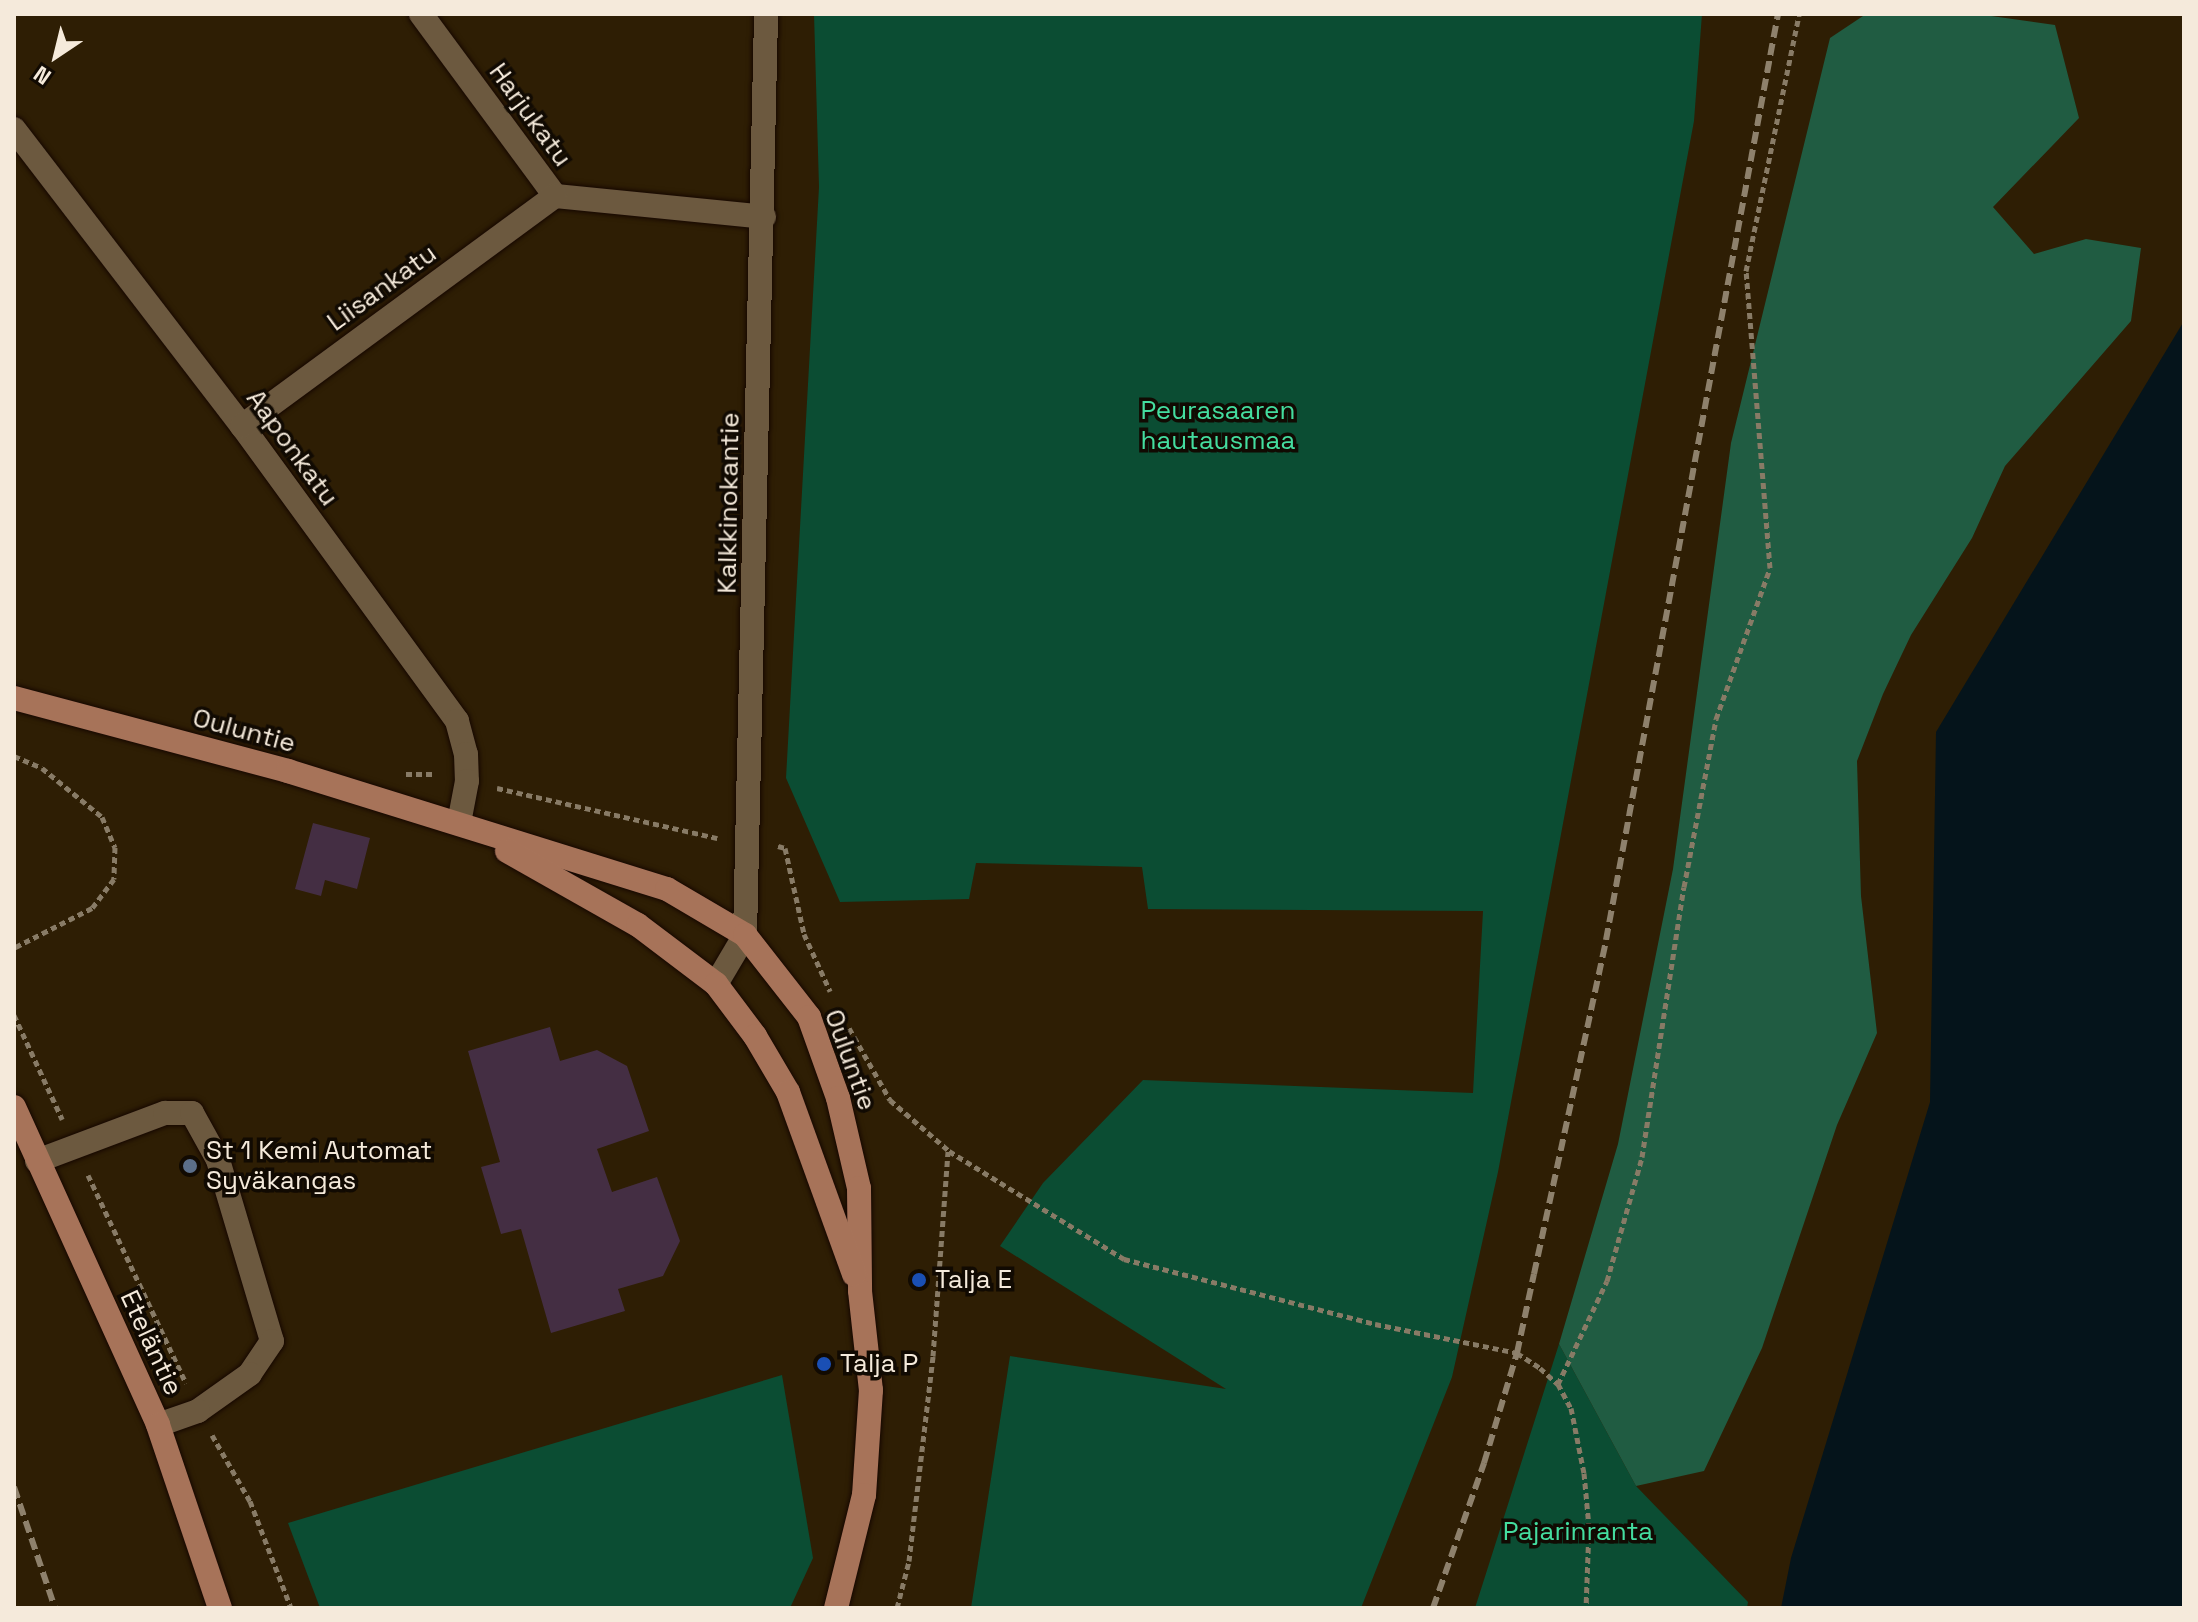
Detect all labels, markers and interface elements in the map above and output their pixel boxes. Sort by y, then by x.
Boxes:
north arrow [16,16,96,96]
street label: Harjukatu [482,57,578,173]
text: N [28,60,56,91]
street label: Liisankatu [321,238,443,338]
street label: Aaponkatu [239,384,345,512]
park label: Peurasaaren hautausmaa [1141,395,1295,456]
street label: Kalkkinokantie [712,412,746,594]
street label: Ouluntie [189,702,299,760]
street label: Ouluntie [817,1005,883,1115]
place label: St 1 Kemi Automat Syväkangas [206,1135,433,1196]
marker: St 1 Kemi Automat Syväkangas [181,1157,199,1175]
place label: Talja E [935,1264,1012,1296]
marker: Talja E [910,1271,928,1289]
street label: Eteläntie [113,1286,189,1400]
place label: Talja P [840,1348,918,1380]
marker: Talja P [815,1355,833,1373]
park label: Pajarinranta [1503,1516,1653,1548]

